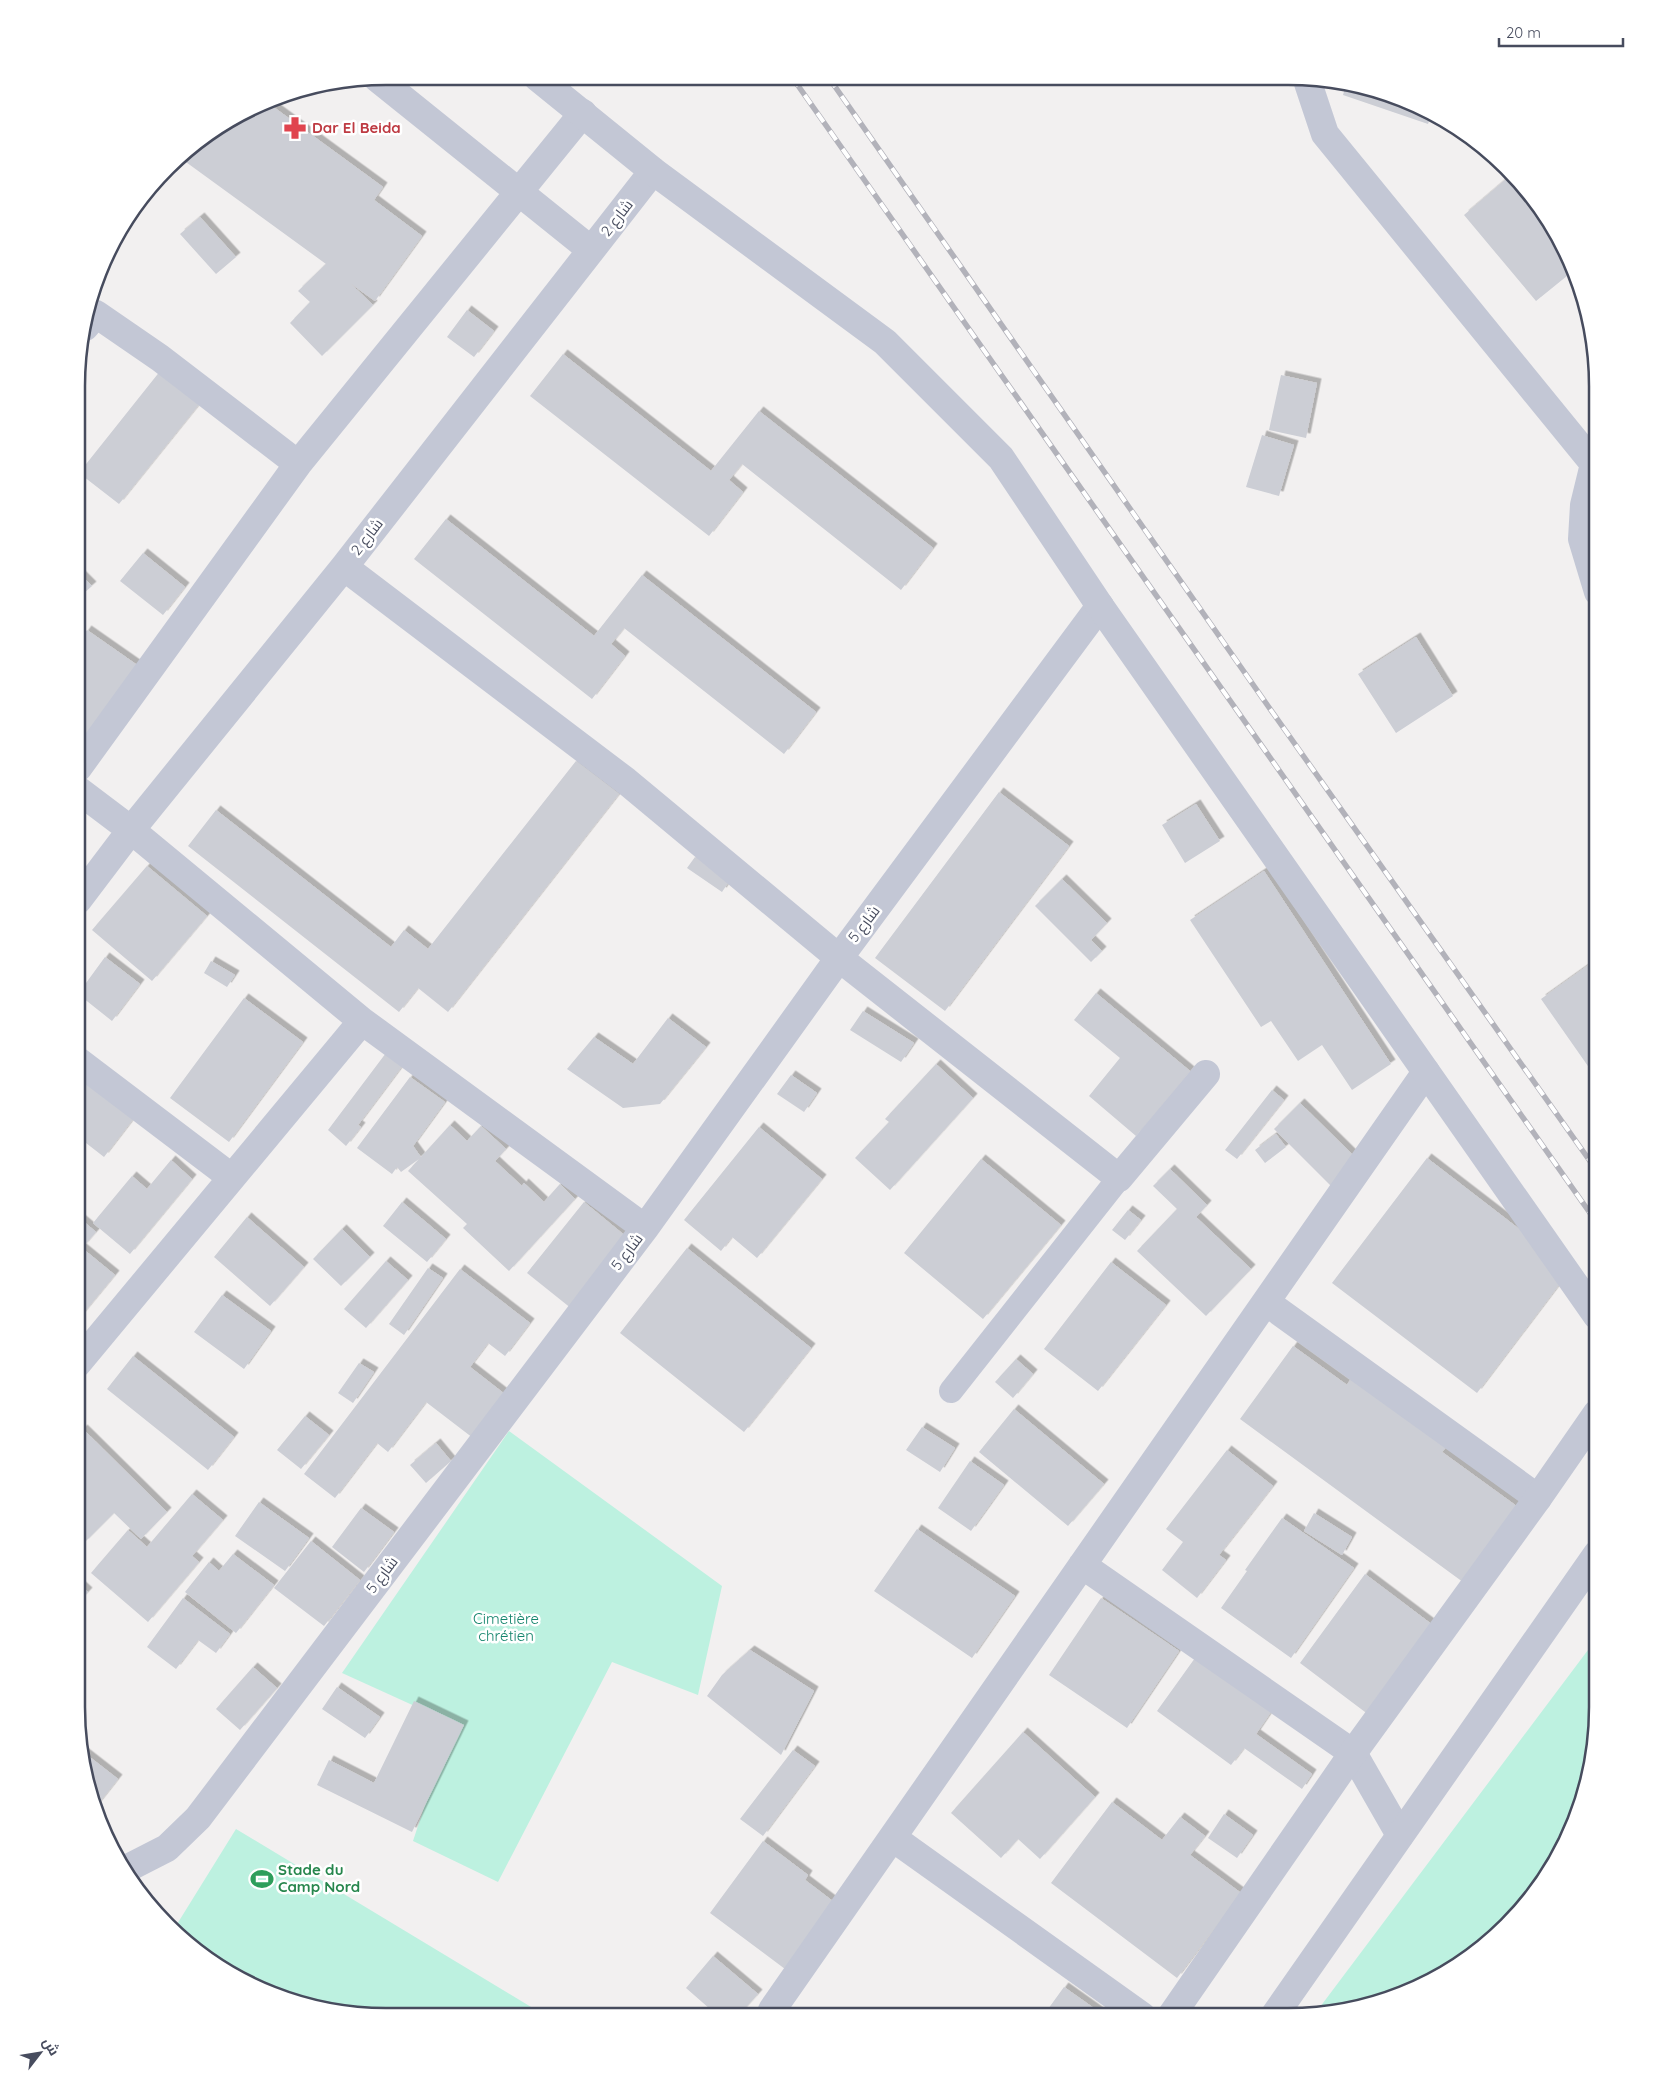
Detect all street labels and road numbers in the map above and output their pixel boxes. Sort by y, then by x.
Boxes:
street label: شارع 2 [596,196,638,241]
street label: شارع 2 [346,515,388,560]
street label: شارع 5 [844,901,885,947]
street label: شارع 5 [607,1229,648,1275]
street label: شارع 5 [362,1552,403,1598]

